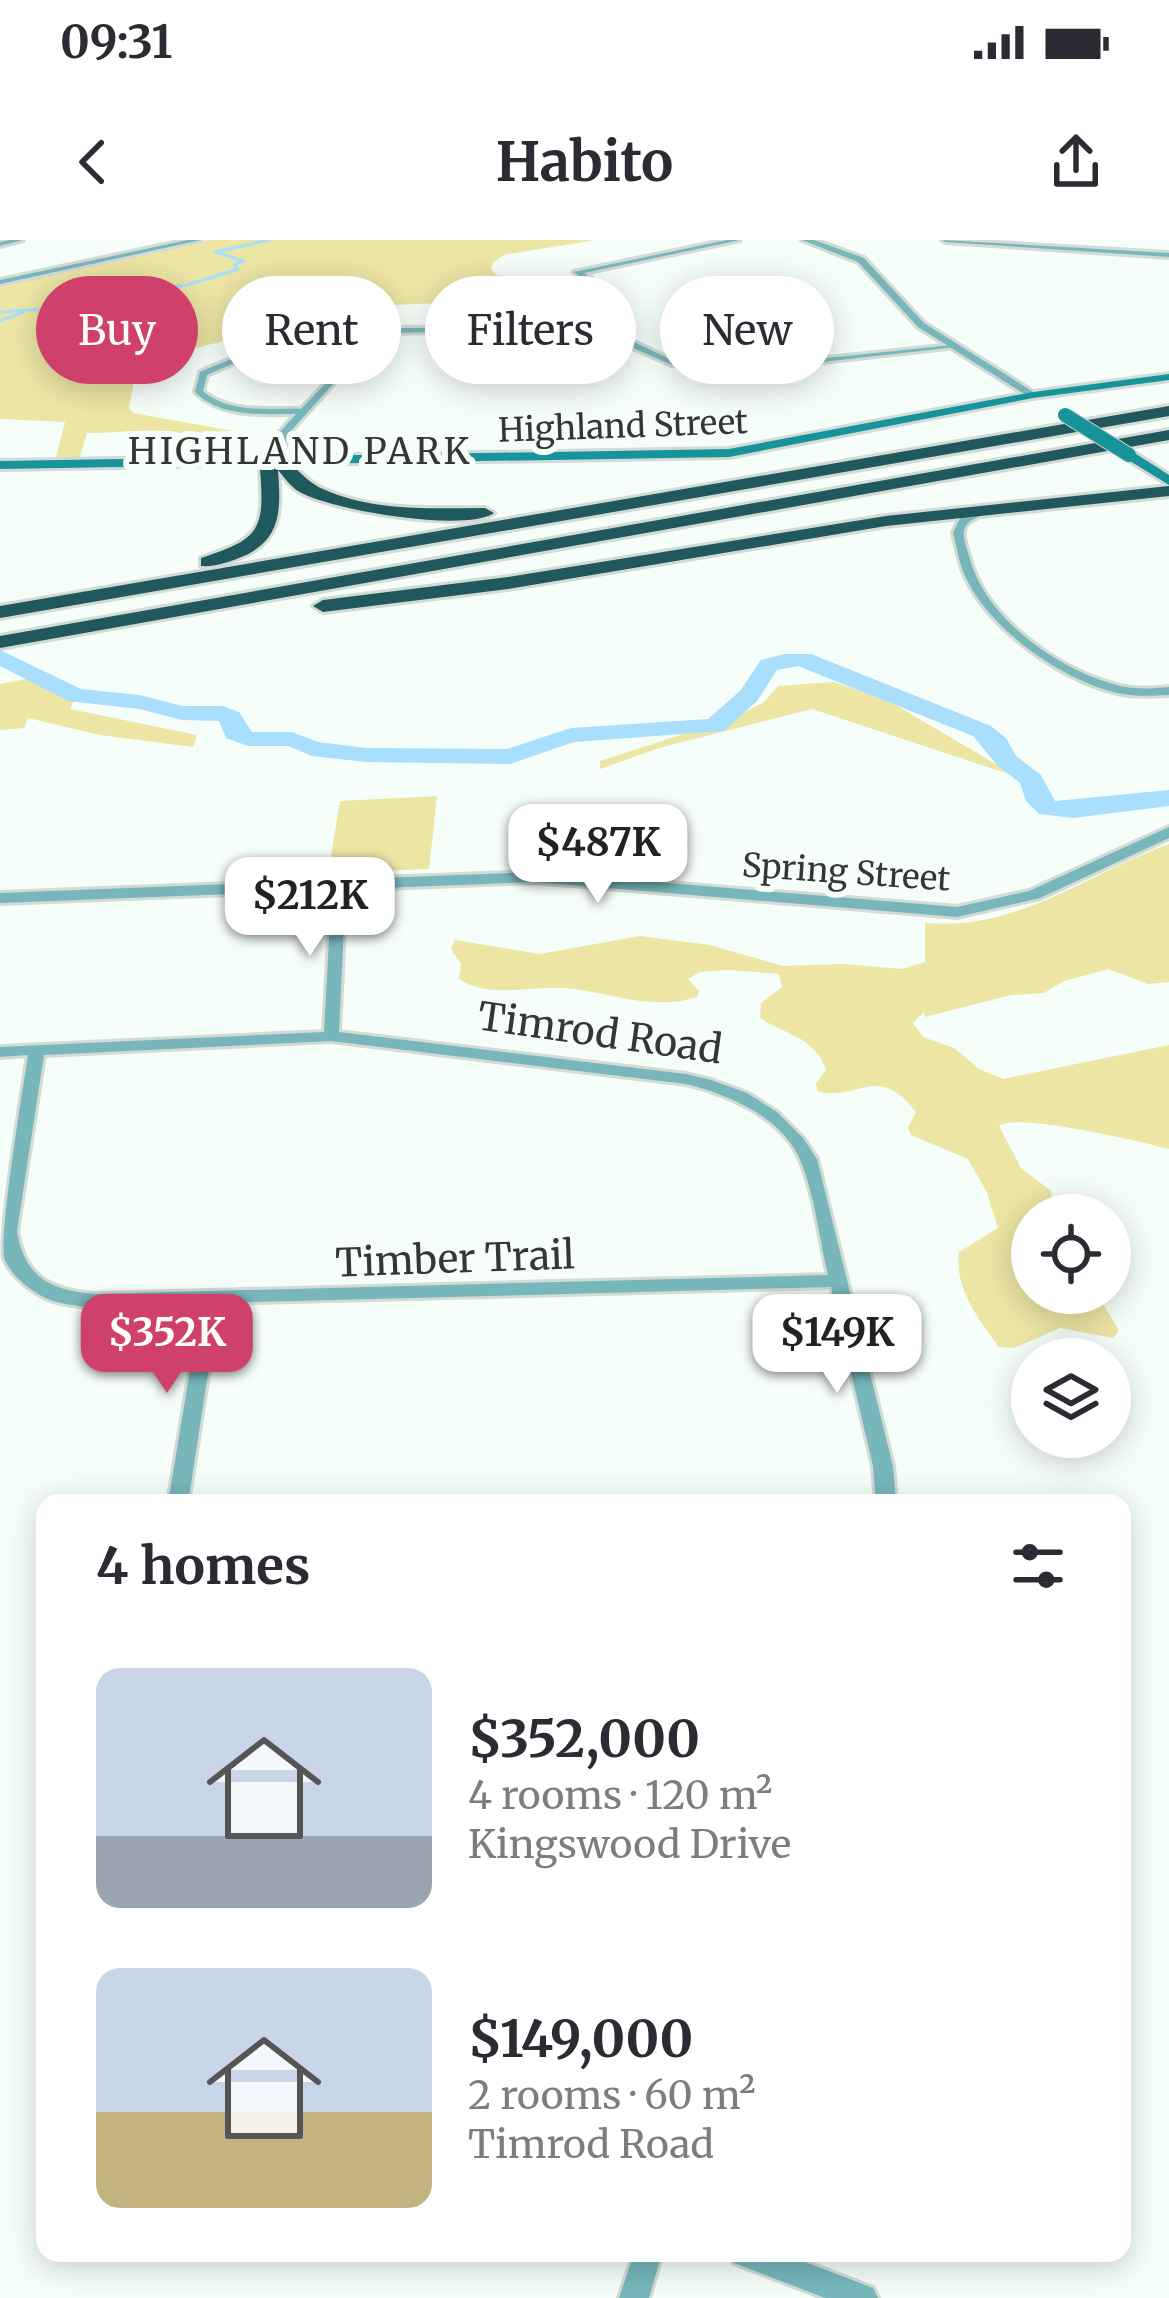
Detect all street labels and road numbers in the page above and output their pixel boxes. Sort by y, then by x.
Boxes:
street label: Highland Street [497,401,749,451]
street label: Spring Street [741,844,952,900]
street label: Timrod Road [475,992,725,1074]
street label: Timber Trail [334,1230,576,1288]

